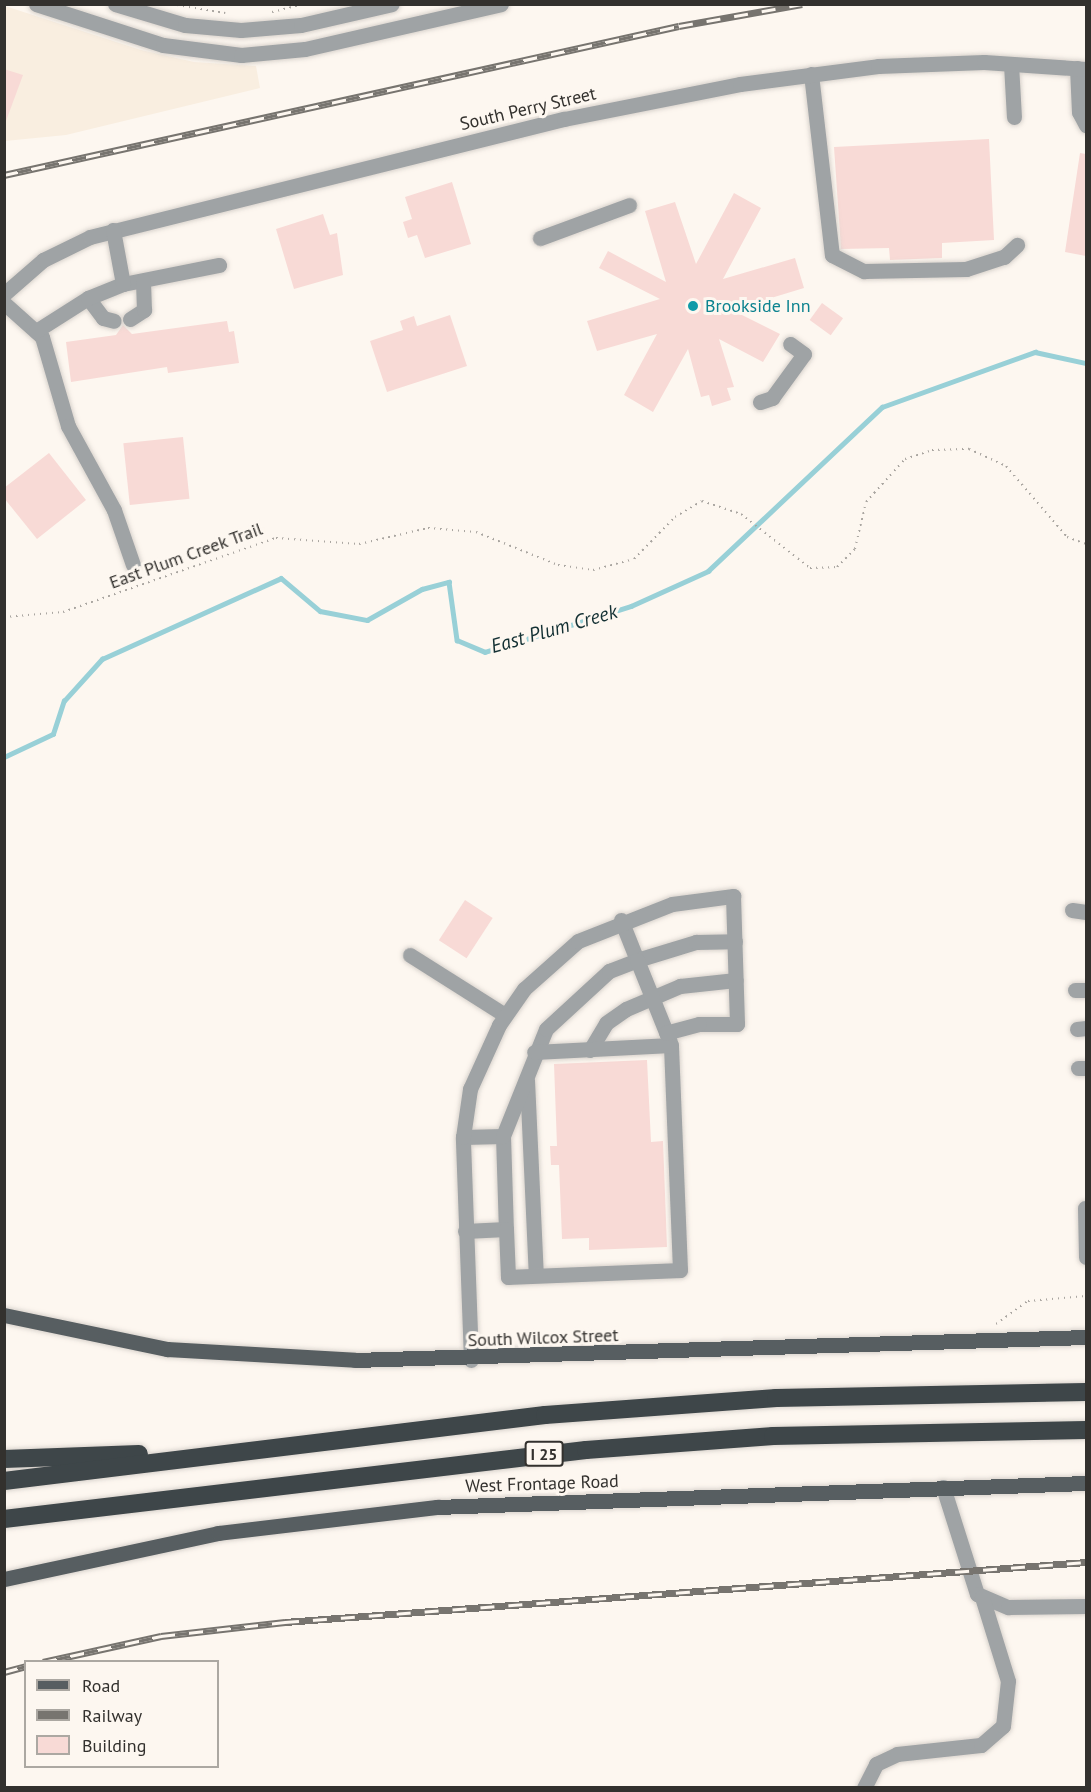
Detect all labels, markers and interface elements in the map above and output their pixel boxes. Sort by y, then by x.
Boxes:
street label: South Perry Street [458,83,598,135]
place label: Brookside Inn [705,295,811,317]
marker: Brookside Inn [686,299,700,313]
street label: East Plum Creek Trail [106,518,266,594]
water label: East Plum Creek [488,599,620,659]
street label: South Wilcox Street [467,1325,619,1351]
road number: I 25 [524,1441,564,1467]
street label: West Frontage Road [465,1471,619,1497]
legend [24,1660,219,1768]
text: Road [82,1674,120,1697]
text: Railway [82,1704,142,1727]
text: Building [82,1734,146,1757]

